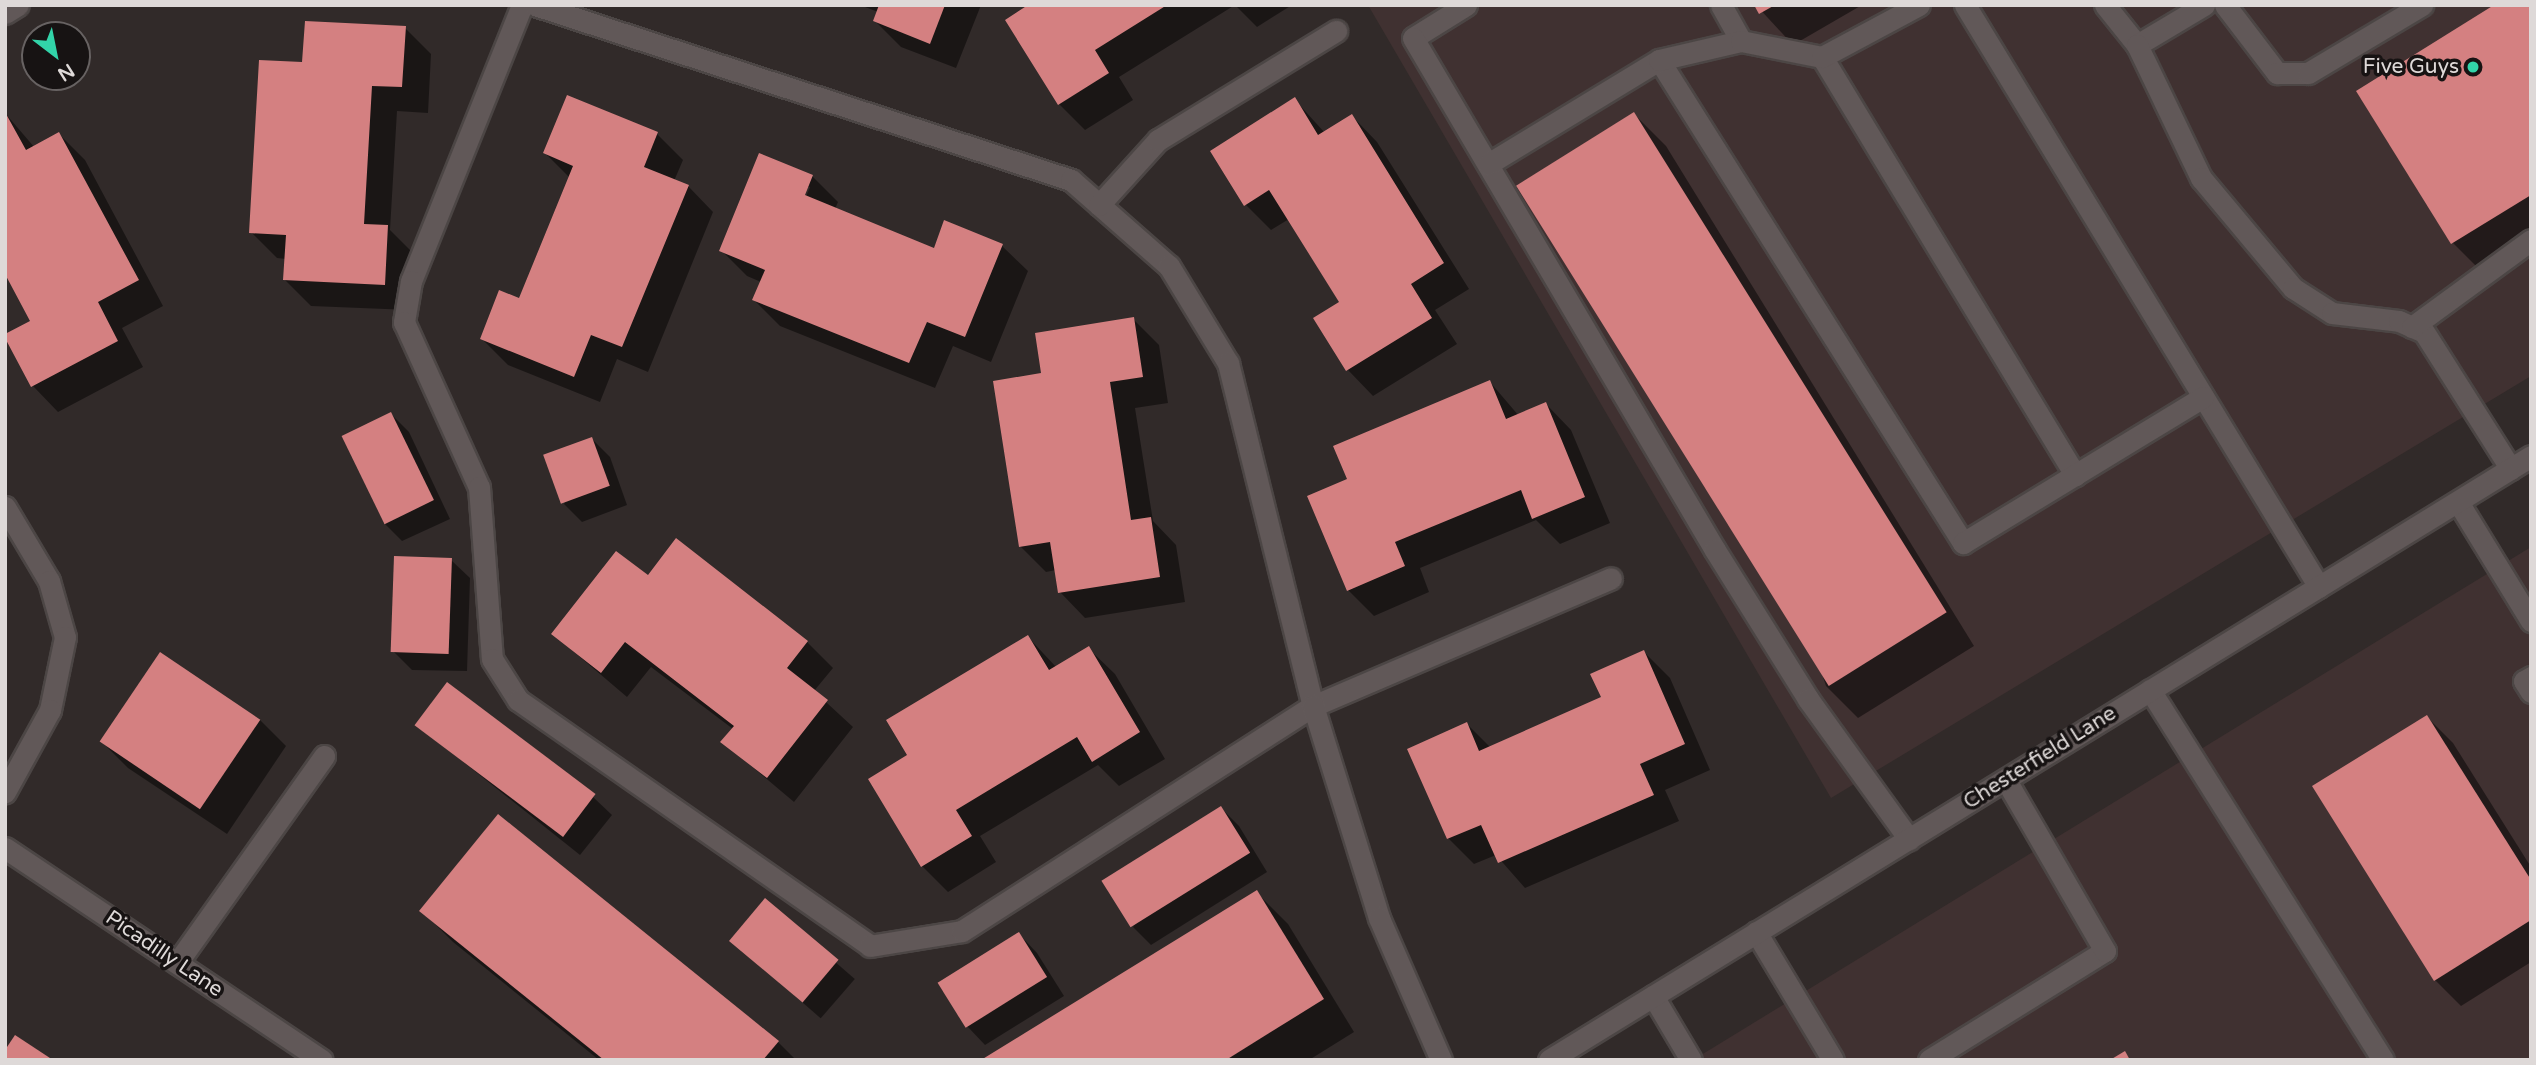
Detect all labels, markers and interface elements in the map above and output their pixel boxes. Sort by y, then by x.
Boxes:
north arrow [21,21,91,91]
place label: Five Guys [2363,54,2459,80]
text: N [54,59,78,85]
marker: Five Guys [2465,59,2481,75]
street label: Chesterfield Lane [1959,701,2121,815]
street label: Picadilly Lane [100,905,228,1003]

